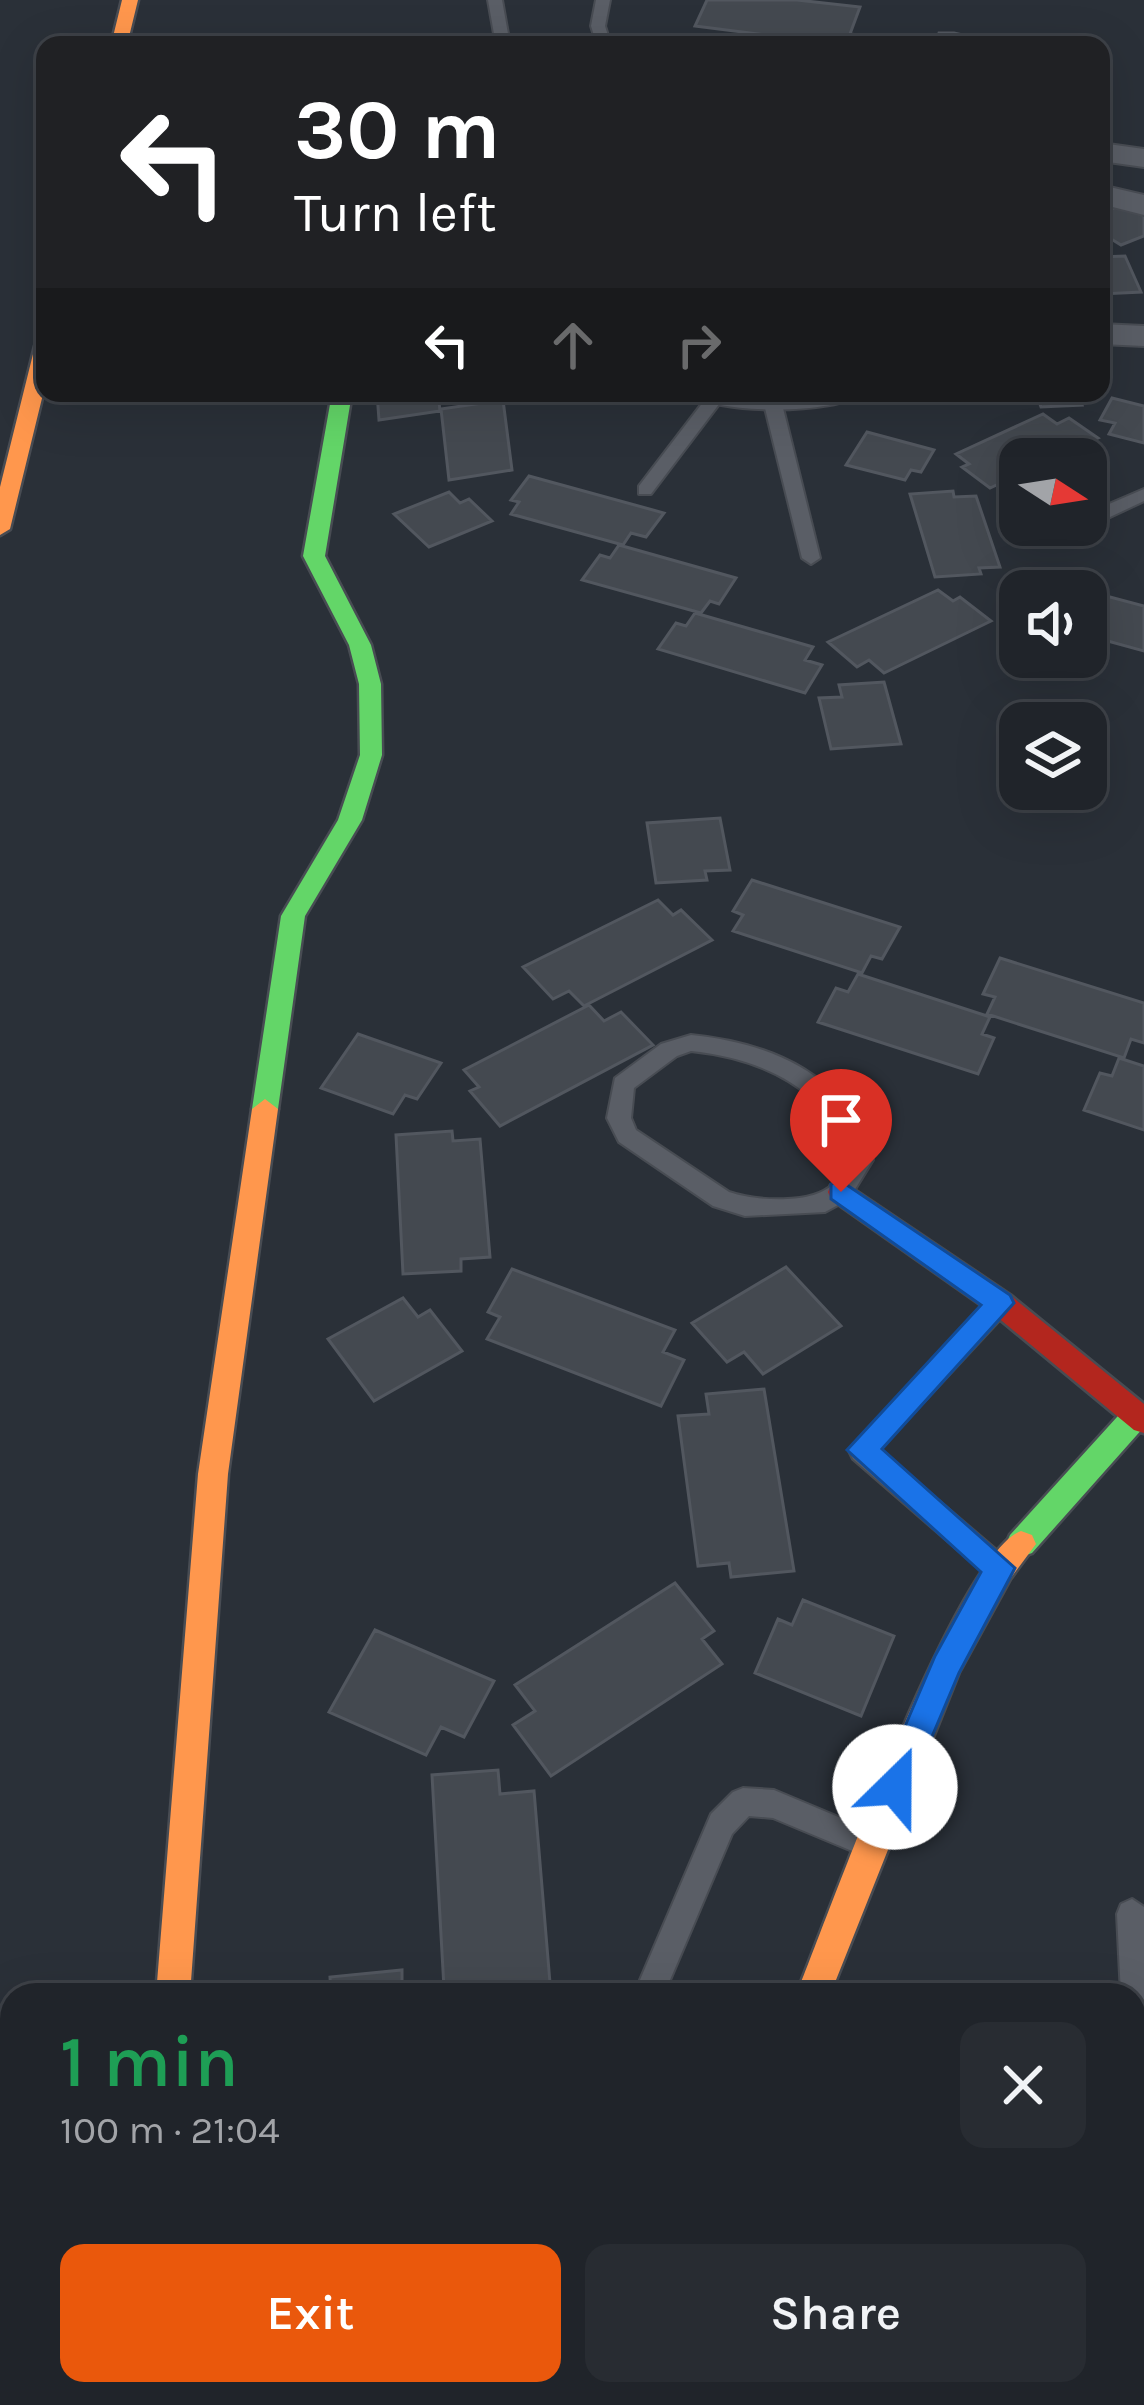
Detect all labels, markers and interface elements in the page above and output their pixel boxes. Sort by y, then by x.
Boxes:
text: 30 m [294,81,500,179]
icon: left [96,84,252,240]
text: Turn left [294,181,497,245]
icon: left [414,312,480,378]
icon: ahead [540,312,606,378]
icon: right [666,312,732,378]
north arrow [999,438,1107,546]
map controls [999,438,1107,810]
button: sound [999,570,1107,678]
button: layers [999,702,1107,810]
pin [790,1069,892,1192]
icon: arrive [808,1087,874,1153]
position arrow [832,1724,958,1850]
text: 1 min [60,2020,239,2104]
button: close [960,2022,1086,2148]
text: 100 m · 21:04 [60,2107,280,2153]
button: Exit [60,2244,561,2382]
button: Share [585,2244,1086,2382]

